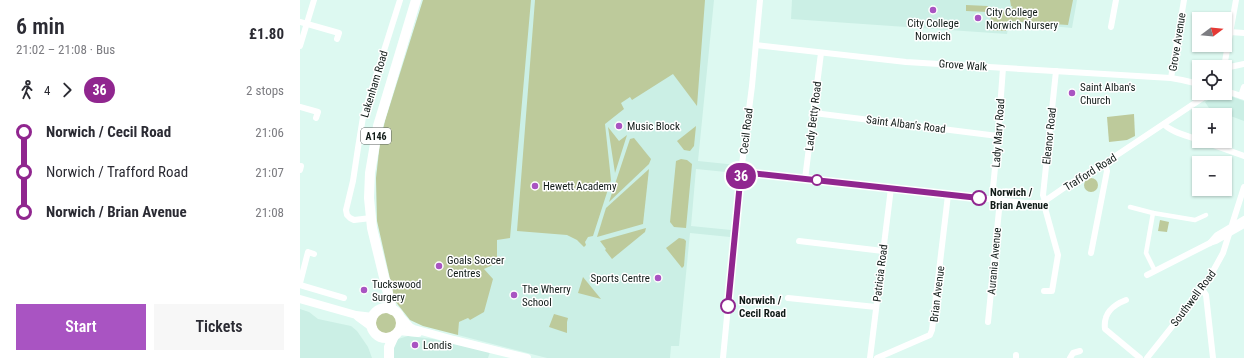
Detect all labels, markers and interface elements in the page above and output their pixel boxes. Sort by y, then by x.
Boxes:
marker: City College Norwich [928,5,938,15]
place label: City College Norwich Nursery [986,6,1058,32]
street label: Grove Avenue [1166,12,1189,72]
north arrow [1192,12,1232,52]
map controls [1192,12,1232,196]
marker: City College Norwich Nursery [973,13,983,23]
text: 6 min [16,14,65,39]
place label: City College Norwich [907,17,959,43]
text: £1.80 [249,25,284,43]
text: 21:02 – 21:08 · Bus [16,42,115,57]
street label: Lakenham Road [358,49,391,119]
street label: Grove Walk [938,57,988,74]
button: locate [1192,60,1232,100]
icon: walk [16,79,38,101]
icon: forward [56,79,78,101]
street label: Lady Betty Road [803,81,824,152]
place label: Saint Alban's Church [1080,81,1135,107]
text: 36 [92,82,107,98]
text: 4 [44,83,50,98]
text: 2 stops [246,83,284,98]
marker: Saint Alban's Church [1067,88,1077,98]
street label: Lady Mary Road [990,98,1007,168]
street label: Cecil Road [737,107,756,155]
street label: Eleanor Road [1040,107,1059,165]
button: + [1192,108,1232,148]
street label: Saint Alban's Road [865,113,946,136]
place label: Music Block [627,120,680,133]
marker: Music Block [614,121,624,131]
text: Norwich / Cecil Road [46,123,171,141]
text: 21:06 [255,125,284,140]
road number: A146 [361,128,391,144]
street label: Trafford Road [1062,151,1119,194]
button: − [1192,156,1232,196]
text: Norwich / Trafford Road [46,163,188,181]
line badge: 36 [723,163,759,189]
text: 21:07 [255,165,284,180]
text: 36 [734,168,748,184]
unlabelled marker [811,174,823,186]
place label: Hewett Academy [543,180,617,193]
marker: Hewett Academy [530,181,540,191]
place label: Norwich / Brian Avenue [990,186,1048,212]
marker: Norwich / Brian Avenue [971,190,987,206]
text: Norwich / Brian Avenue [46,203,187,221]
text: 21:08 [255,205,284,220]
street label: Aurania Avenue [985,227,1004,295]
street label: Patricia Road [871,244,890,303]
place label: Goals Soccer Centres [447,254,505,280]
marker: Goals Soccer Centres [434,261,444,271]
street label: Brian Avenue [928,265,947,323]
street label: Southwell Road [1168,268,1219,329]
place label: Sports Centre [591,272,650,285]
marker: Sports Centre [653,273,663,283]
place label: Tuckswood Surgery [372,278,421,304]
place label: The Wherry School [522,283,571,309]
marker: Tuckswood Surgery [359,285,369,295]
marker: The Wherry School [509,290,519,300]
place label: Norwich / Cecil Road [739,294,786,320]
marker: Norwich / Cecil Road [720,298,736,314]
button: Start [16,304,146,350]
button: Tickets [154,304,284,350]
place label: Londis [423,339,452,352]
marker: Londis [410,340,420,350]

